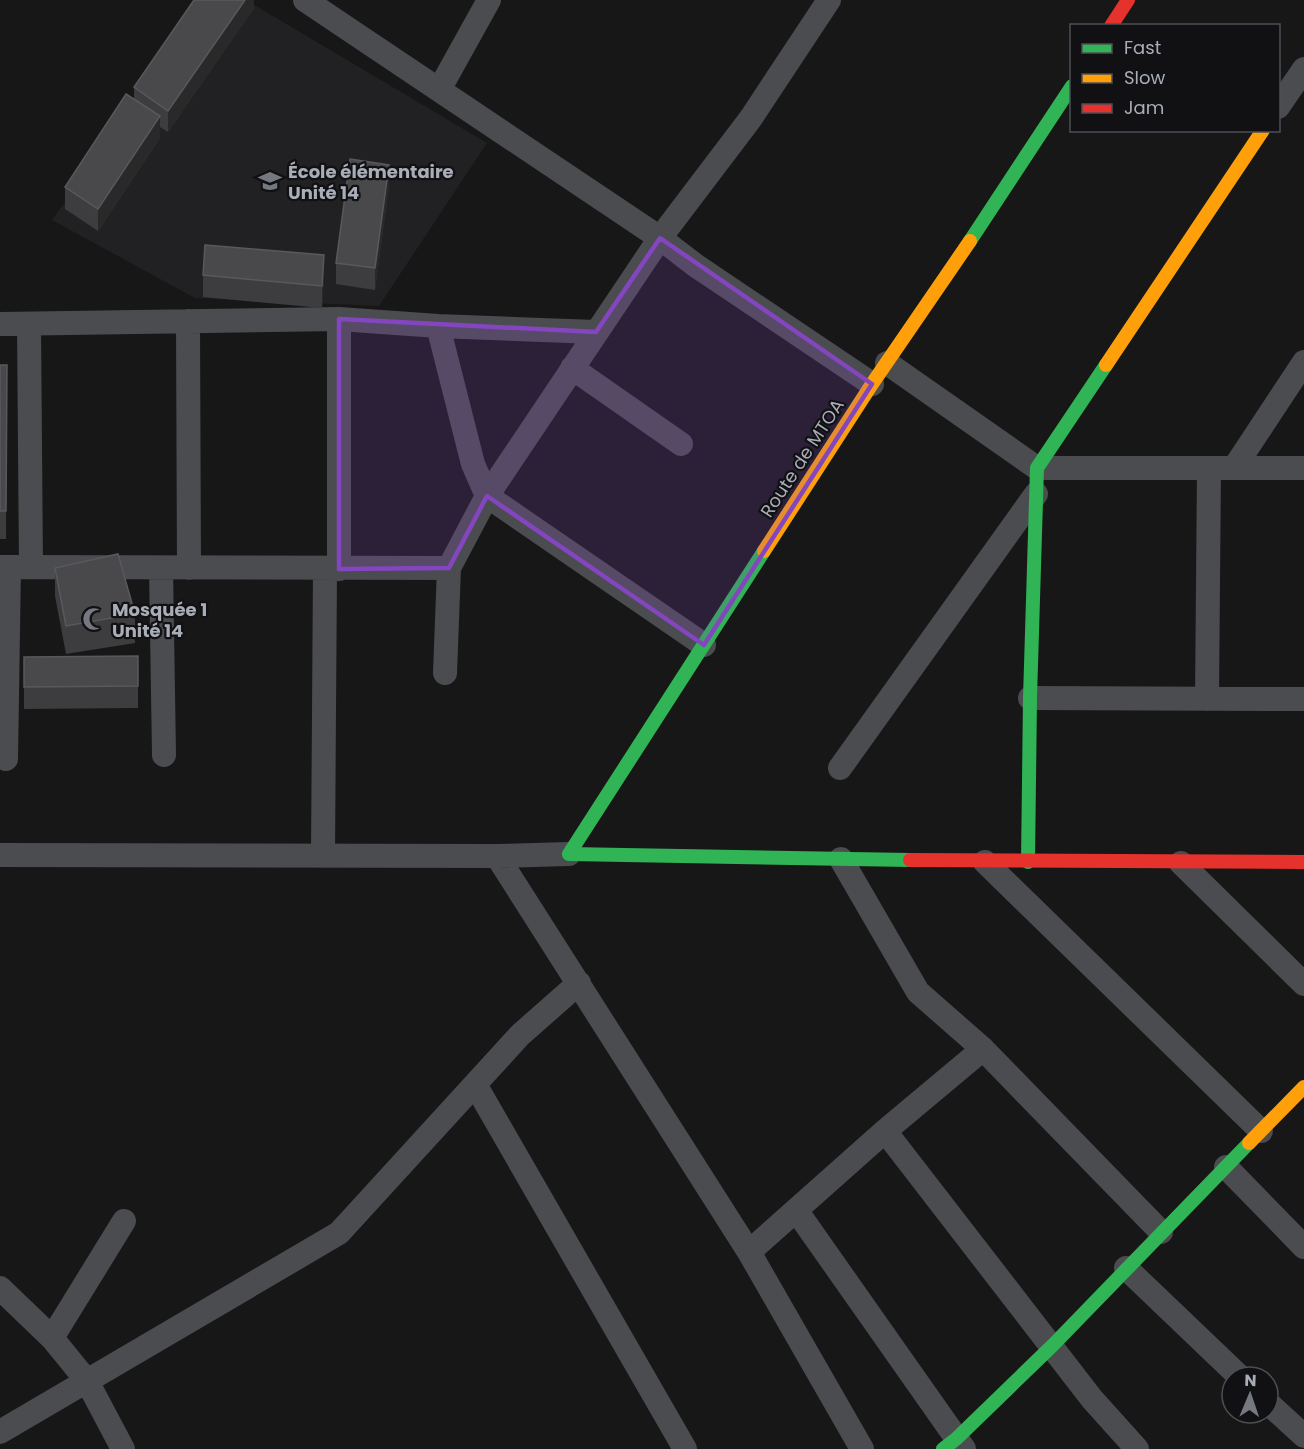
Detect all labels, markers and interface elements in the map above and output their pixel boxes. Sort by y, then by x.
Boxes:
legend [1070,24,1280,132]
text: Fast [1124,35,1161,60]
text: Slow [1124,65,1166,90]
text: Jam [1124,95,1164,120]
place label: École élémentaire Unité 14 [288,159,454,205]
school or university icon: École élémentaire Unité 14 [257,168,283,194]
street label: Route de MTOA [754,394,850,522]
place label: Mosquée 1 Unité 14 [112,597,207,643]
mosque icon: Mosquée 1 Unité 14 [81,606,107,632]
north arrow [1220,1365,1280,1425]
text: N [1244,1369,1257,1392]

